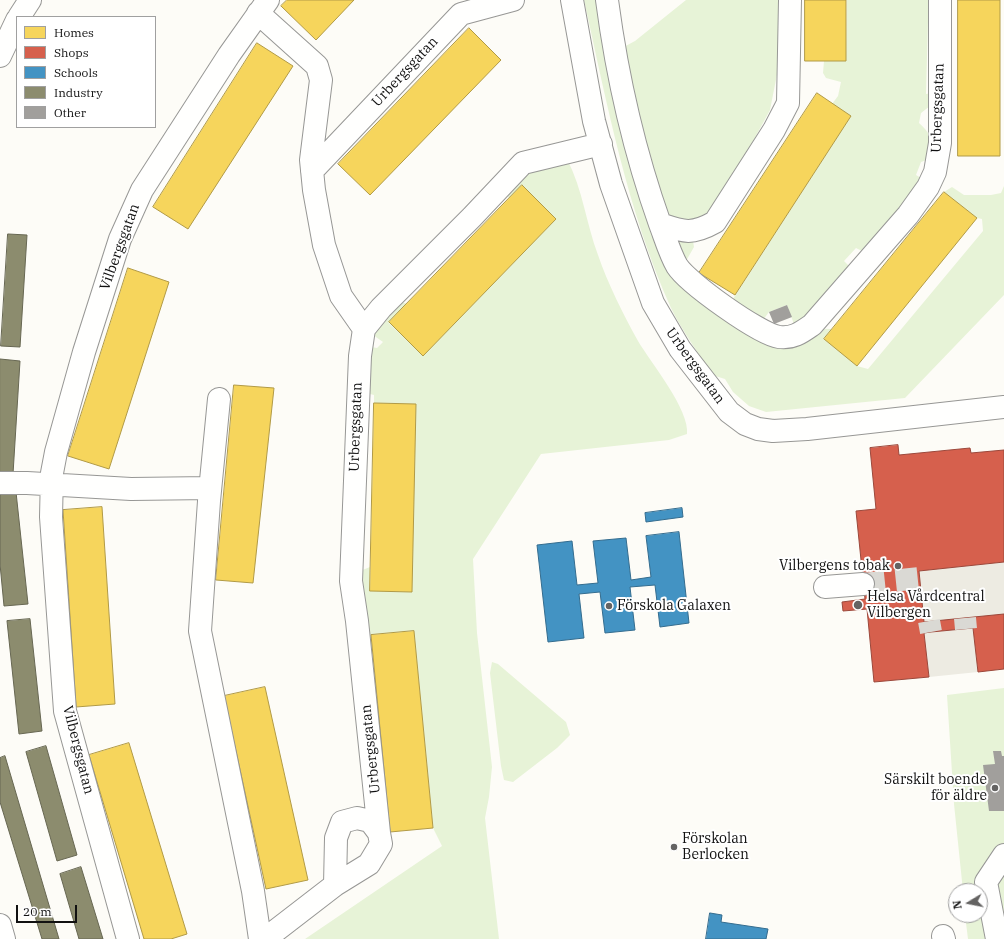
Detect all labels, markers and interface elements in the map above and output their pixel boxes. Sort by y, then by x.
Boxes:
legend [16,16,156,128]
text: Homes [54,25,94,40]
street label: Urbergsgatan [368,33,442,111]
text: Shops [54,45,89,60]
street label: Urbergsgatan [928,63,948,153]
text: Schools [54,65,98,80]
text: Industry [54,85,103,100]
text: Other [54,105,86,120]
street label: Vilbergsgatan [97,201,143,293]
street label: Urbergsgatan [662,325,728,407]
street label: Urbergsgatan [346,382,366,472]
place label: Vilbergens tobak [779,558,890,574]
marker: Vilbergens tobak [893,561,903,571]
place label: Helsa Vårdcentral Vilbergen [867,589,985,622]
place label: Förskola Galaxen [617,598,731,614]
marker: Helsa Vårdcentral Vilbergen [852,599,864,611]
marker: Förskola Galaxen [604,601,614,611]
street label: Vilbergsgatan [59,704,97,796]
street label: Urbergsgatan [358,704,384,794]
place label: Särskilt boende för äldre [884,772,987,804]
marker: Särskilt boende för äldre [990,783,1000,793]
place label: Förskolan Berlocken [682,831,749,864]
marker: Förskolan Berlocken [669,842,679,852]
north arrow [948,883,988,923]
scale bar [18,897,79,923]
text: N [950,899,965,910]
text: 20 m [23,904,52,919]

